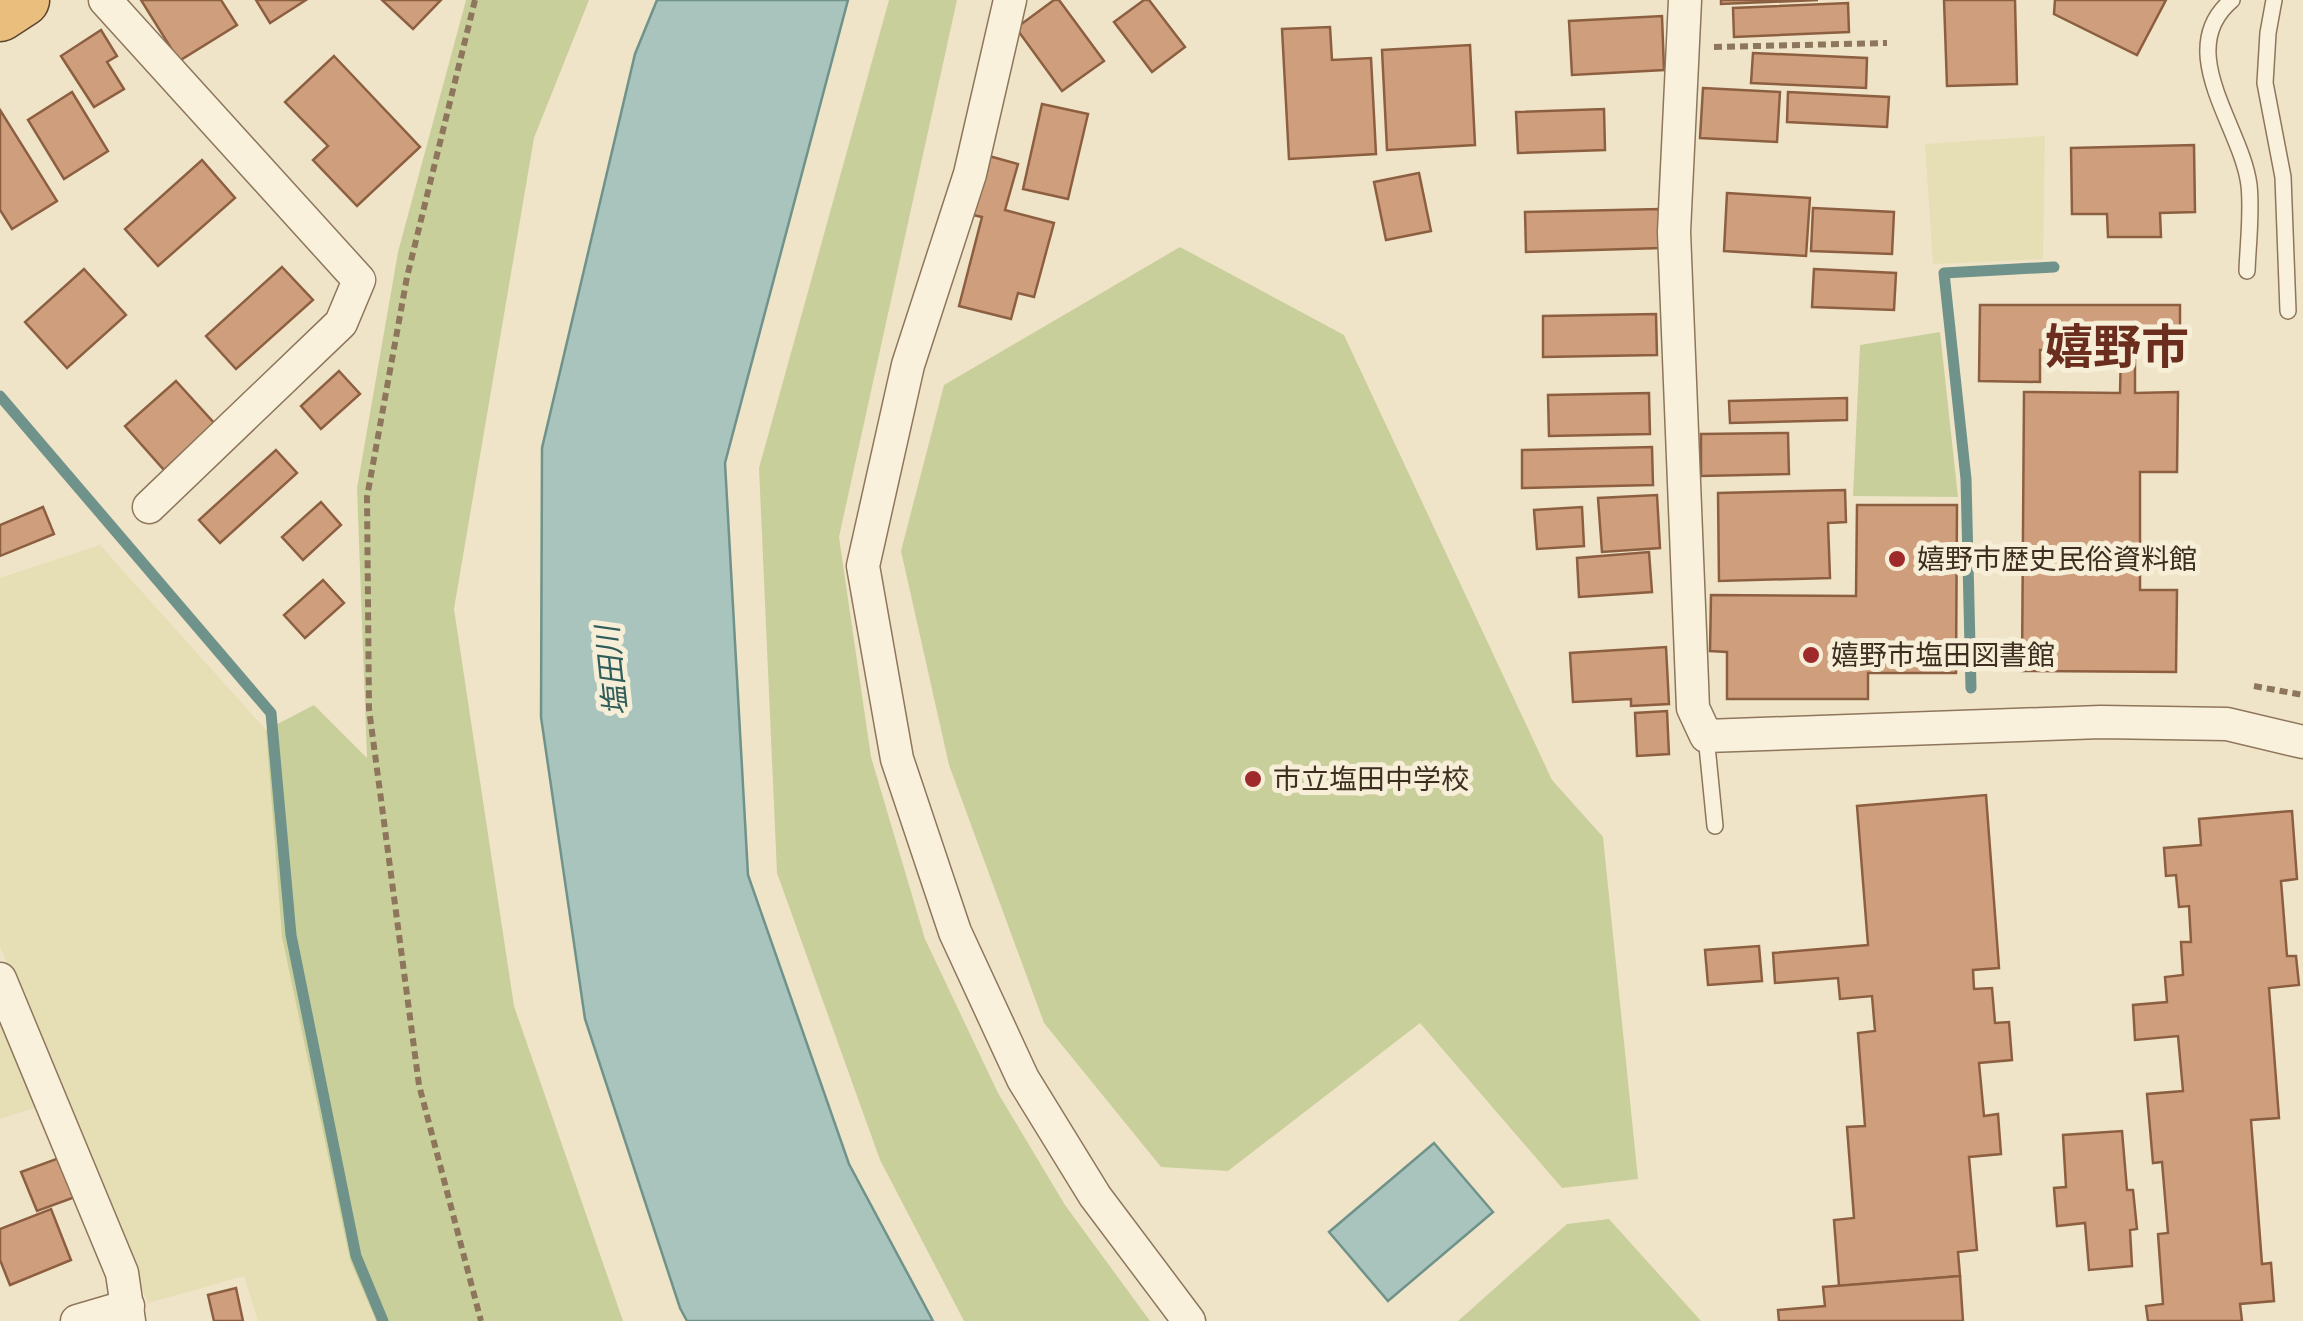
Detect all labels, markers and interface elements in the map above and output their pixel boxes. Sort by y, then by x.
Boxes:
district label: 嬉野市 [2045,316,2189,377]
place label: 嬉野市歴史民俗資料館 [1917,541,2197,577]
marker: 嬉野市歴史民俗資料館 [1886,548,1908,570]
water label: 塩田川 [587,621,635,718]
place label: 嬉野市塩田図書館 [1831,637,2055,673]
marker: 嬉野市塩田図書館 [1800,644,1822,666]
place label: 市立塩田中学校 [1273,761,1469,797]
marker: 市立塩田中学校 [1242,768,1264,790]

